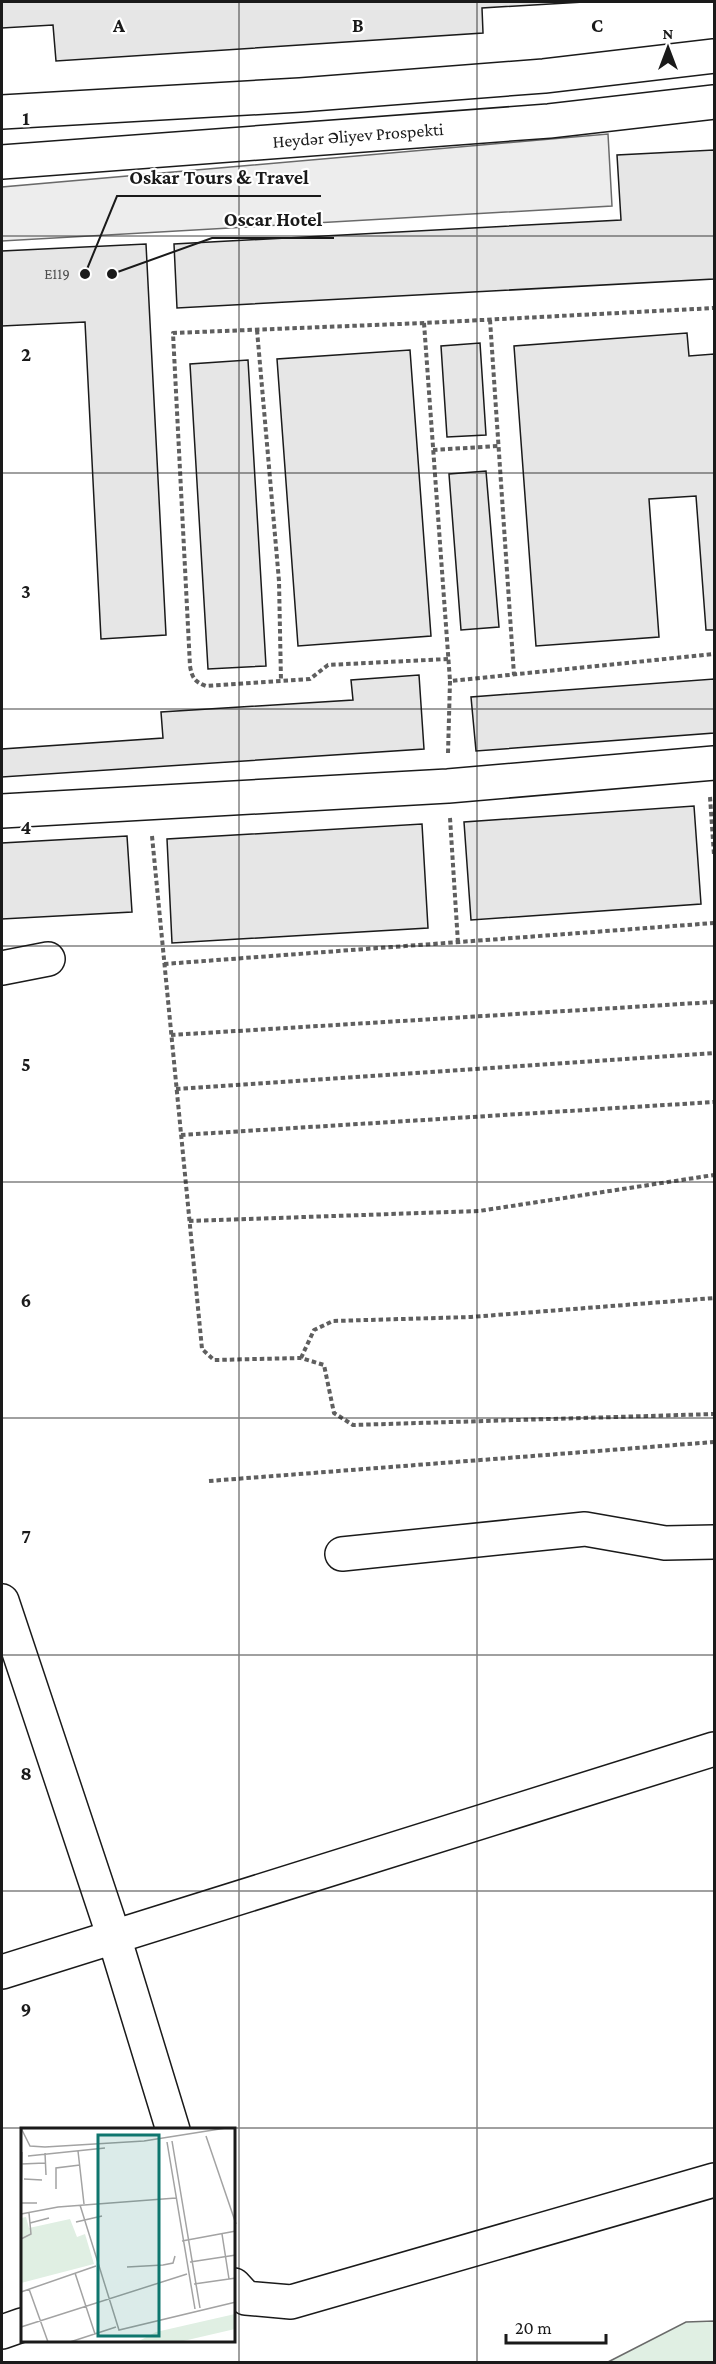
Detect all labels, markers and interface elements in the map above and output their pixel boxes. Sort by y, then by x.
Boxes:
text: A [112,14,126,36]
text: B [352,14,364,36]
text: C [591,14,603,36]
north arrow [638,18,698,78]
text: N [663,25,674,42]
text: 1 [22,107,30,129]
street label: Heydər Əliyev Prospekti [272,119,444,152]
callout: Oskar Tours & Travel [117,158,321,196]
text: Oskar Tours & Travel [129,166,309,188]
callout: Oscar Hotel [212,200,334,238]
text: Oscar Hotel [224,208,323,230]
house number: E119 [44,266,70,282]
text: 2 [21,343,31,365]
text: 3 [21,580,31,602]
text: 4 [21,816,32,838]
text: 5 [21,1053,31,1075]
text: 6 [21,1289,31,1311]
text: 7 [21,1525,31,1547]
text: 8 [20,1762,32,1784]
text: 9 [21,1998,31,2020]
inset map [21,2128,236,2343]
scale bar [506,2307,606,2345]
text: 20 m [515,2318,552,2338]

